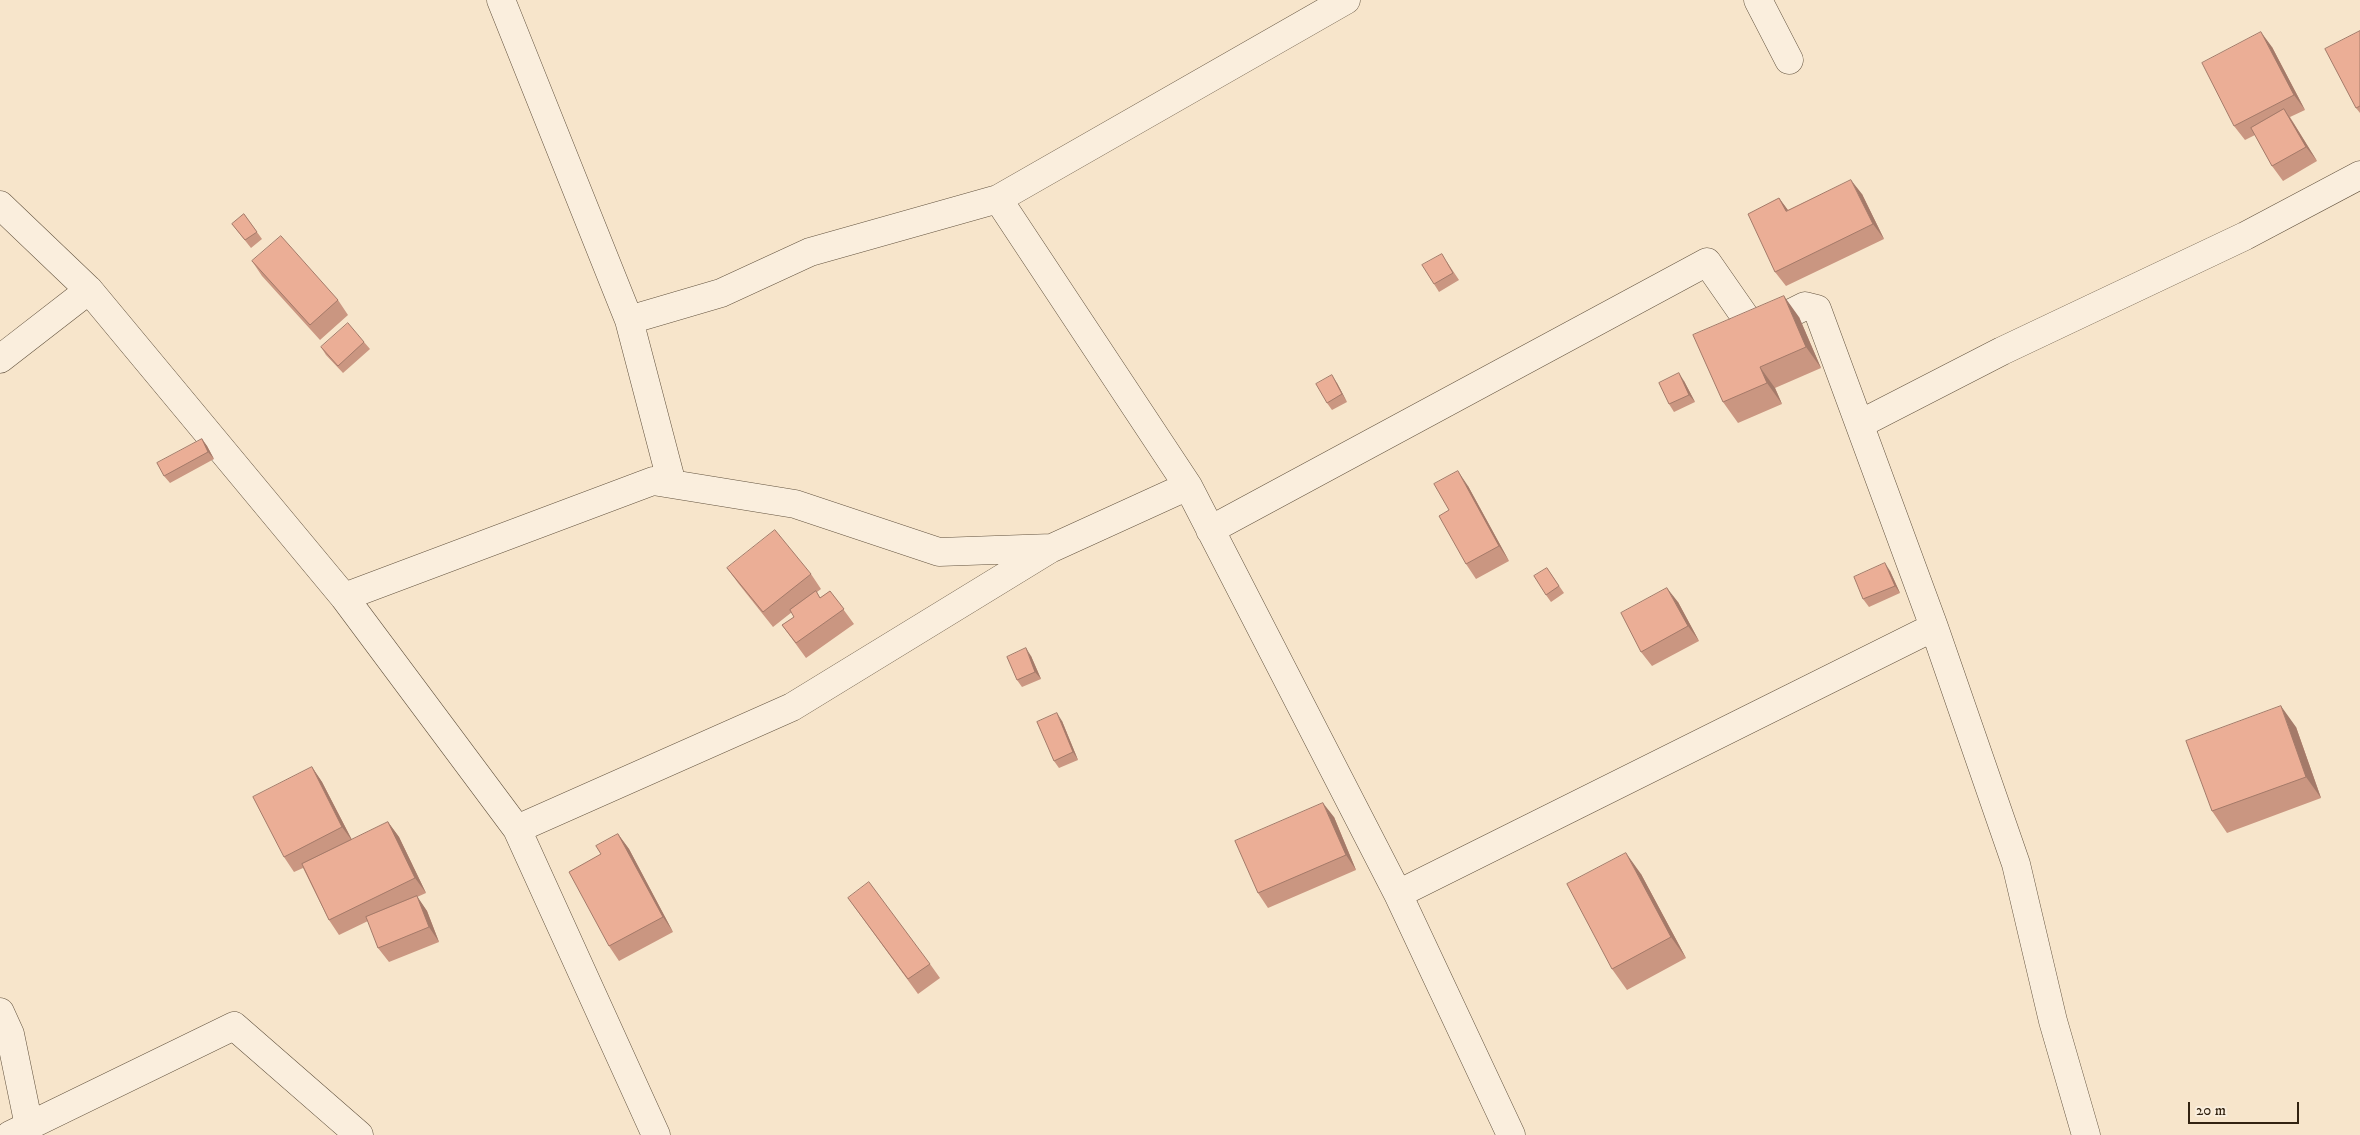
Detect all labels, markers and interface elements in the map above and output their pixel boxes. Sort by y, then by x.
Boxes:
scale bar [2190,1092,2301,1124]
text: 20 m [2196,1101,2226,1120]

